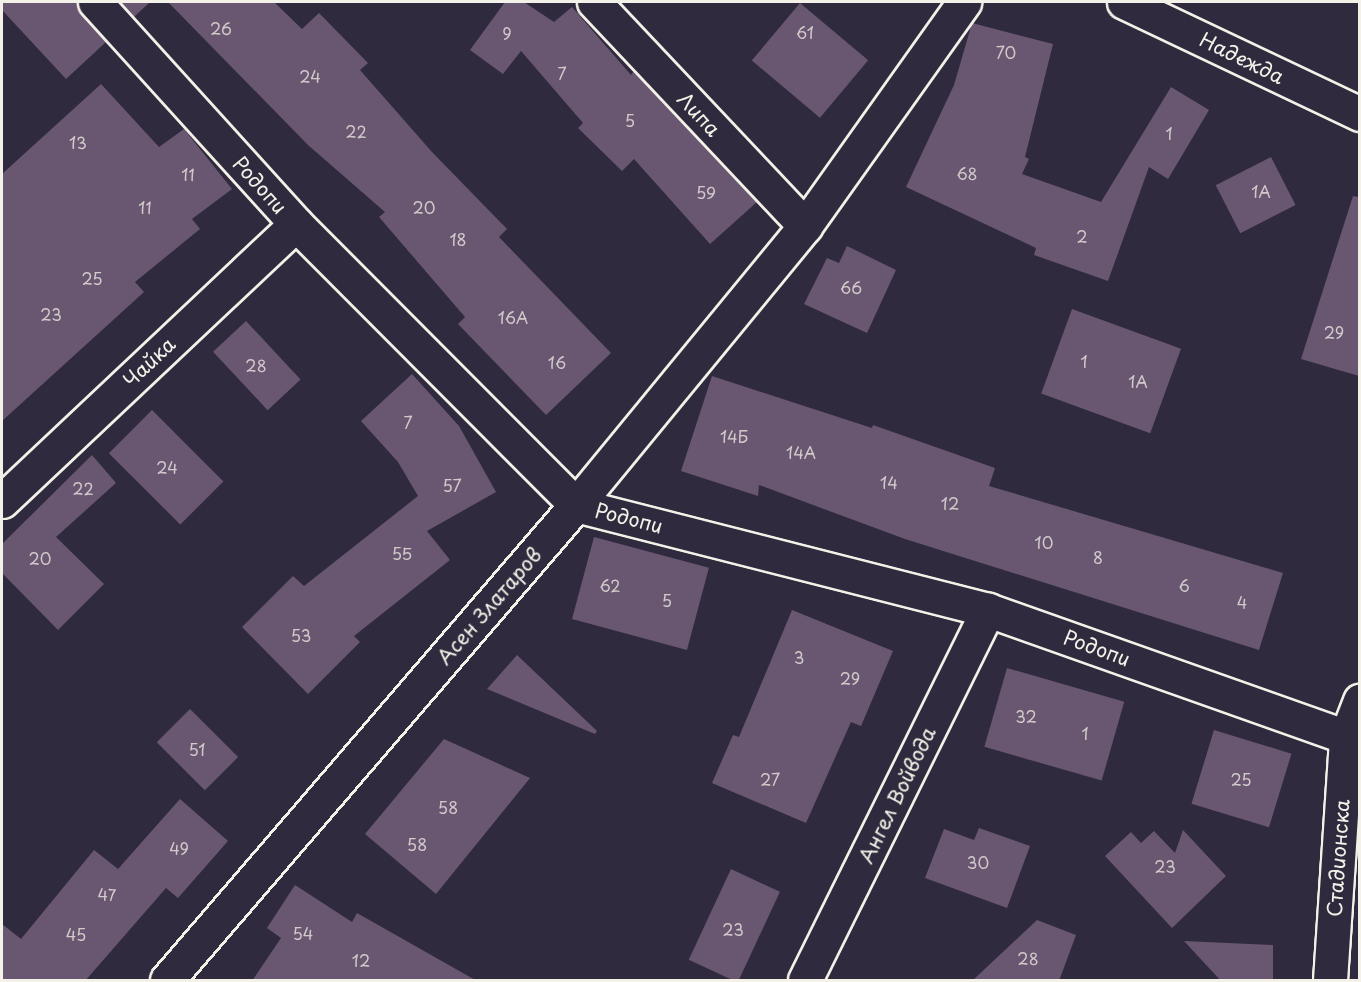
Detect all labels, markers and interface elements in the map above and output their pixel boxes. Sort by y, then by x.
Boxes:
house number: 26 [210,18,232,38]
house number: 61 [796,22,814,42]
house number: 9 [502,23,512,43]
street label: Надежда [1196,27,1288,89]
house number: 70 [996,42,1016,62]
house number: 7 [557,63,567,83]
house number: 24 [299,66,321,86]
street label: Липа [673,87,725,141]
house number: 5 [625,110,635,130]
house number: 22 [345,121,367,141]
house number: 1 [1165,123,1173,143]
house number: 13 [69,132,87,152]
street label: Родопи [228,151,292,219]
house number: 68 [956,163,978,183]
house number: 11 [181,164,195,184]
house number: 1А [1251,181,1271,201]
house number: 59 [696,182,716,202]
house number: 11 [138,197,152,217]
house number: 20 [413,197,435,217]
house number: 2 [1076,226,1088,246]
house number: 18 [449,229,467,249]
house number: 25 [81,268,103,288]
house number: 66 [840,277,862,297]
house number: 23 [40,304,62,324]
house number: 16А [498,307,528,327]
house number: 29 [1324,322,1344,342]
street label: Чайка [118,332,180,392]
house number: 1 [1080,351,1088,371]
house number: 16 [548,352,566,372]
house number: 28 [245,355,267,375]
house number: 1А [1128,371,1148,391]
house number: 7 [403,412,413,432]
house number: 14Б [720,426,748,446]
house number: 14А [786,442,816,462]
house number: 24 [156,457,178,477]
house number: 14 [880,472,898,492]
house number: 57 [442,475,462,495]
house number: 22 [72,478,94,498]
house number: 12 [941,493,959,513]
street label: Родопи [593,498,665,538]
house number: 10 [1035,532,1053,552]
street label: Асен Златаров [431,542,547,670]
house number: 55 [392,543,412,563]
house number: 8 [1093,547,1103,567]
house number: 20 [29,548,51,568]
house number: 62 [599,575,621,595]
house number: 6 [1178,575,1190,595]
house number: 5 [662,590,672,610]
house number: 4 [1237,592,1247,612]
house number: 53 [291,625,311,645]
street label: Родопи [1061,625,1133,671]
house number: 3 [794,647,804,667]
house number: 29 [840,668,860,688]
house number: 32 [1015,706,1037,726]
street label: Ангел Войвода [854,723,940,867]
house number: 1 [1081,723,1089,743]
house number: 51 [188,739,206,759]
house number: 27 [760,769,780,789]
house number: 25 [1230,769,1252,789]
house number: 58 [438,797,458,817]
street label: Стадионска [1322,798,1354,918]
house number: 58 [407,834,427,854]
house number: 49 [169,838,189,858]
house number: 30 [967,852,989,872]
house number: 23 [1154,856,1176,876]
house number: 47 [98,884,116,904]
house number: 23 [722,919,744,939]
house number: 54 [293,923,313,943]
house number: 45 [66,924,86,944]
house number: 28 [1017,948,1039,968]
house number: 12 [352,950,370,970]

